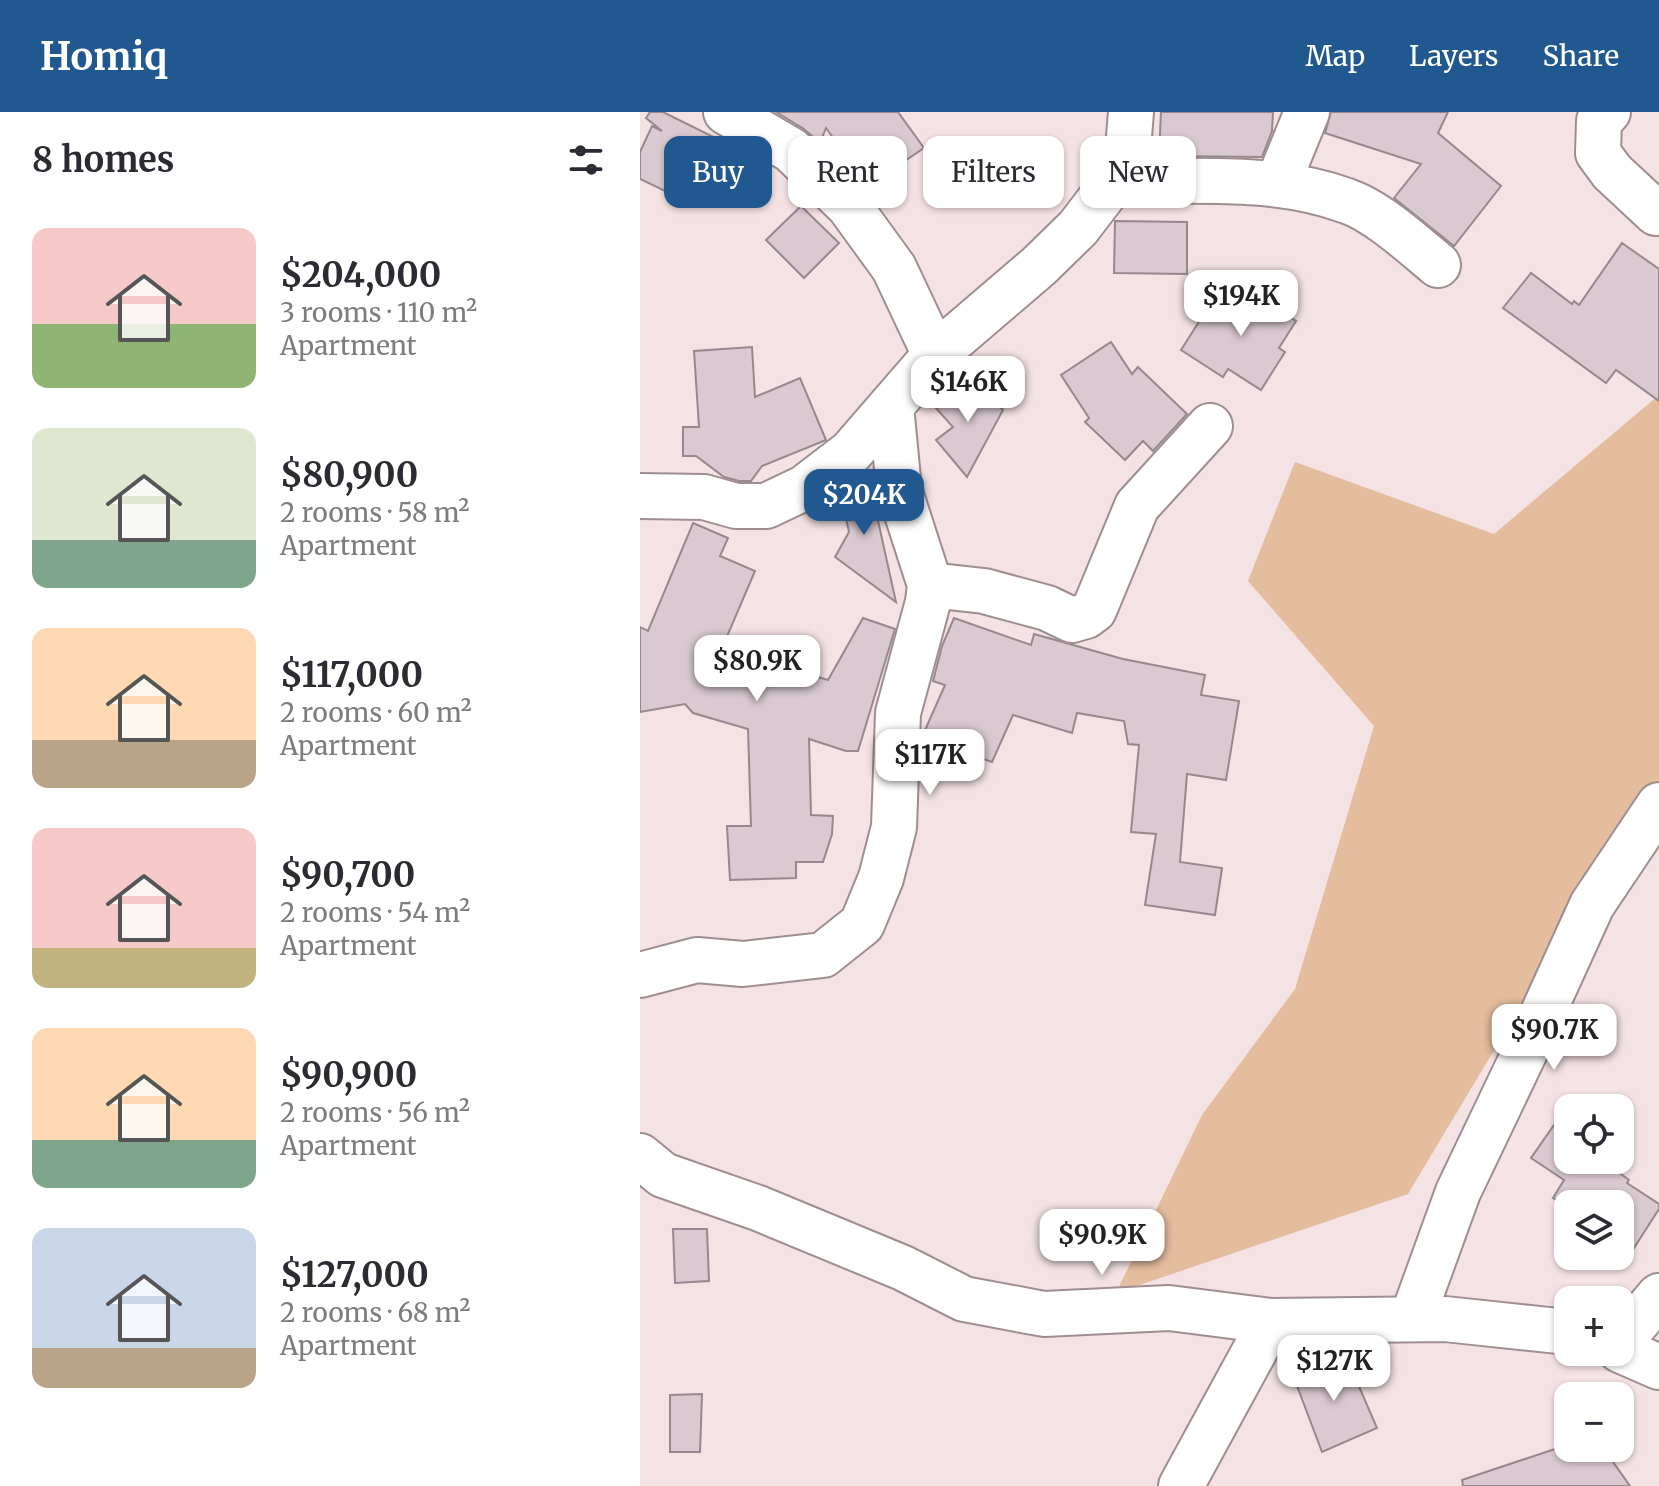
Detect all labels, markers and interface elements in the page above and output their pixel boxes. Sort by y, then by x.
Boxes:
text: Homiq [40,33,167,80]
text: Map [1305,38,1365,74]
text: Layers [1409,38,1498,74]
text: Share [1542,38,1619,74]
chip: Buy [664,136,772,208]
chip: Rent [788,136,907,208]
chip: Filters [923,136,1064,208]
chip: New [1080,136,1196,208]
icon: filters [564,138,608,182]
text: 8 homes [32,139,174,181]
text: $204,000 [280,254,441,296]
icon: home [96,260,192,356]
pin: $194K [1185,270,1297,338]
text: $194K [1202,279,1280,312]
text: 3 rooms · 110 m² [280,296,477,329]
text: Apartment [280,329,417,362]
pin: $146K [912,356,1024,424]
text: $146K [929,365,1007,398]
text: $80,900 [280,454,418,496]
icon: home [96,460,192,556]
pin: $204K [808,469,920,537]
text: $204K [822,478,906,511]
text: 2 rooms · 58 m² [280,496,469,529]
text: Apartment [280,529,417,562]
pin: $80.9K [692,635,822,703]
text: $80.9K [712,644,802,677]
text: $117,000 [280,654,423,696]
icon: home [96,660,192,756]
text: 2 rooms · 60 m² [280,696,472,729]
text: Apartment [280,729,417,762]
pin: $117K [874,729,986,797]
text: $117K [894,738,967,771]
text: $90,700 [280,854,415,896]
icon: home [96,860,192,956]
text: 2 rooms · 54 m² [280,896,470,929]
text: Apartment [280,929,417,962]
pin: $90.7K [1489,1004,1619,1072]
text: $90.7K [1510,1013,1598,1046]
text: $90,900 [280,1054,417,1096]
icon: home [96,1060,192,1156]
map controls [1554,1094,1634,1462]
button: locate [1554,1094,1634,1174]
text: 2 rooms · 56 m² [280,1096,470,1129]
text: Apartment [280,1129,417,1162]
button: layers [1554,1190,1634,1270]
pin: $90.9K [1037,1209,1167,1277]
text: $90.9K [1058,1218,1146,1251]
text: $127,000 [280,1254,429,1296]
icon: home [96,1260,192,1356]
button: + [1554,1286,1634,1366]
text: 2 rooms · 68 m² [280,1296,470,1329]
text: Apartment [280,1329,417,1362]
pin: $127K [1278,1335,1390,1403]
text: $127K [1295,1344,1373,1377]
button: − [1554,1382,1634,1462]

